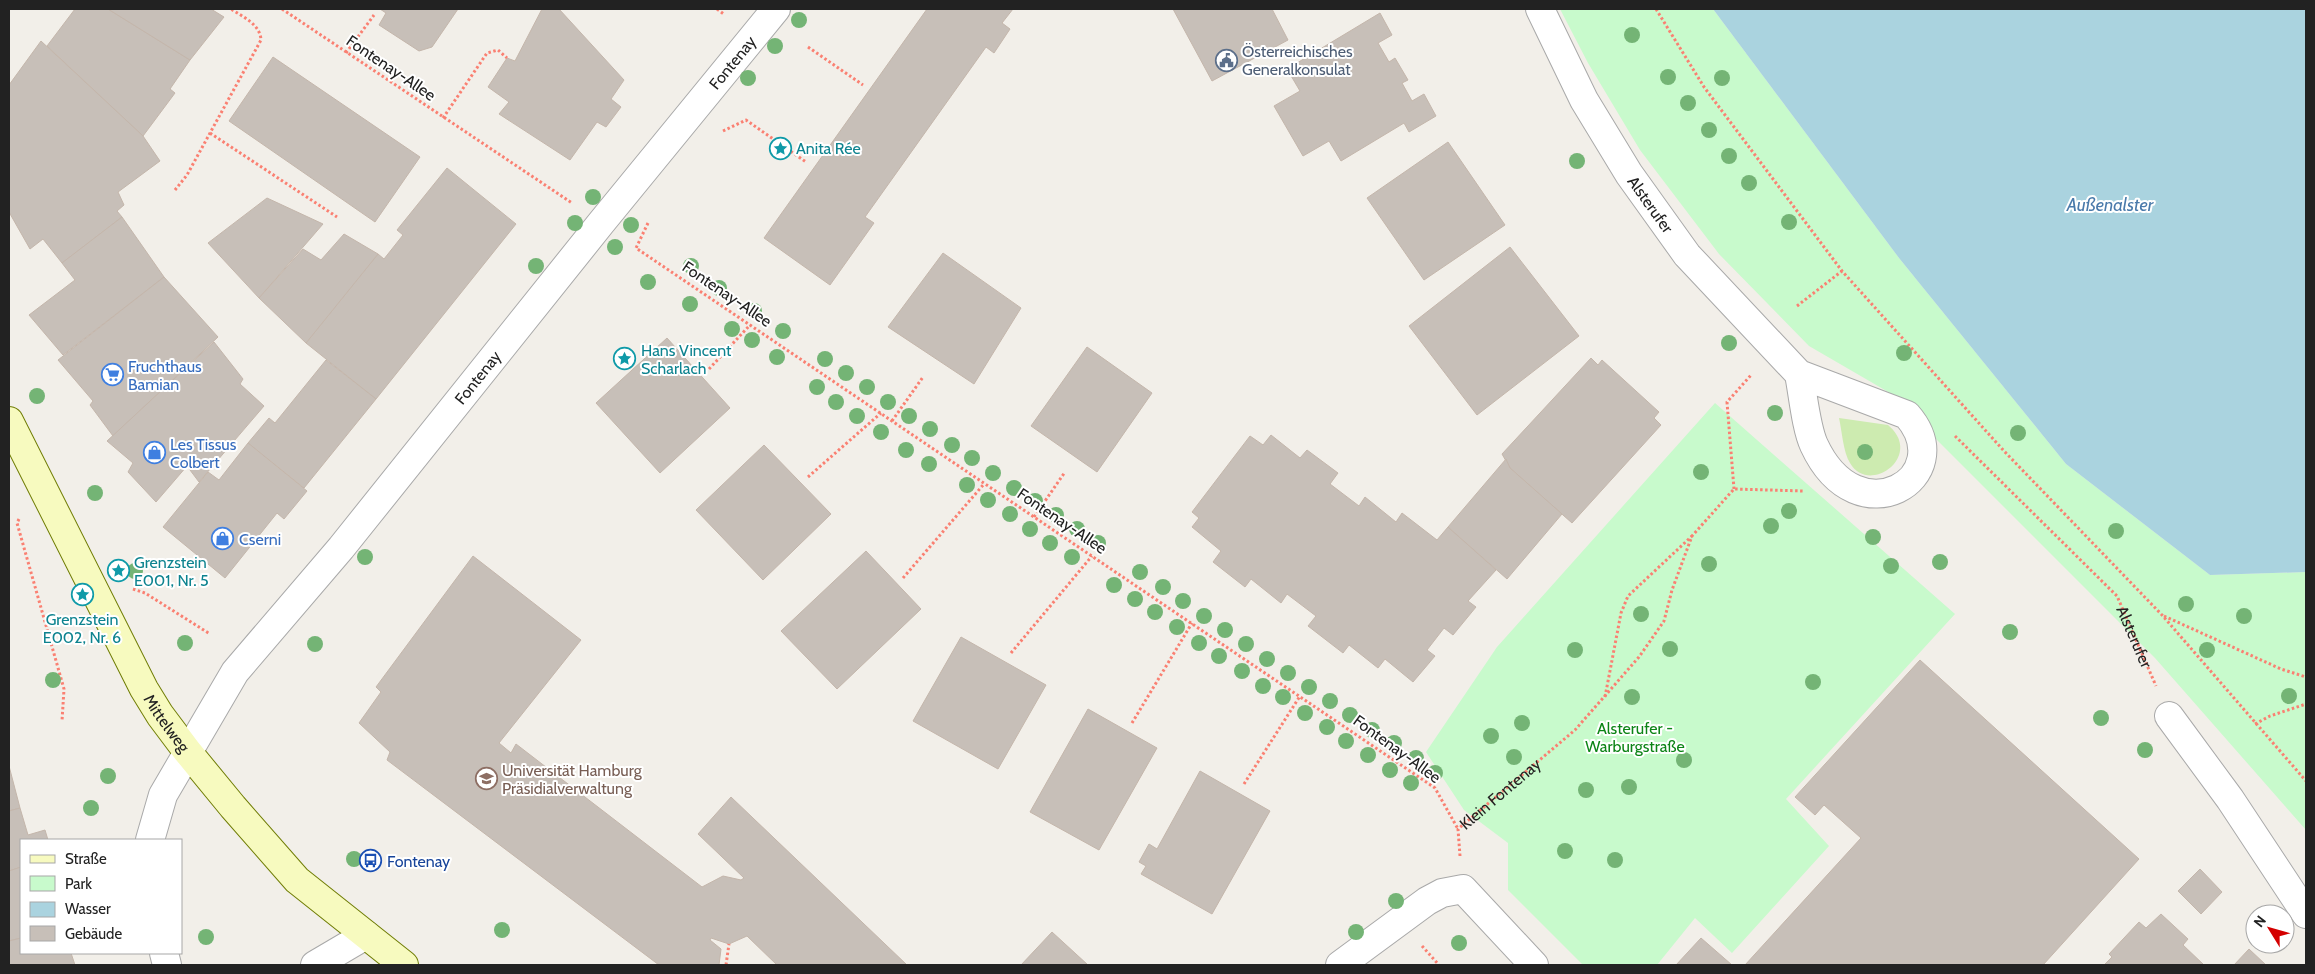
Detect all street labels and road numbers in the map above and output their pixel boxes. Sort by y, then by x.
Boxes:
street label: Fontenay-Allee [343,31,439,105]
street label: Fontenay [705,32,760,93]
street label: Alsterufer [1624,172,1678,237]
street label: Fontenay-Allee [679,257,775,331]
street label: Fontenay [450,347,505,408]
street label: Fontenay-Allee [1014,484,1110,558]
street label: Alsterufer [2113,603,2157,671]
street label: Mittelweg [140,691,194,756]
street label: Fontenay-Allee [1350,711,1444,787]
street label: Klein Fontenay [1456,754,1544,833]

